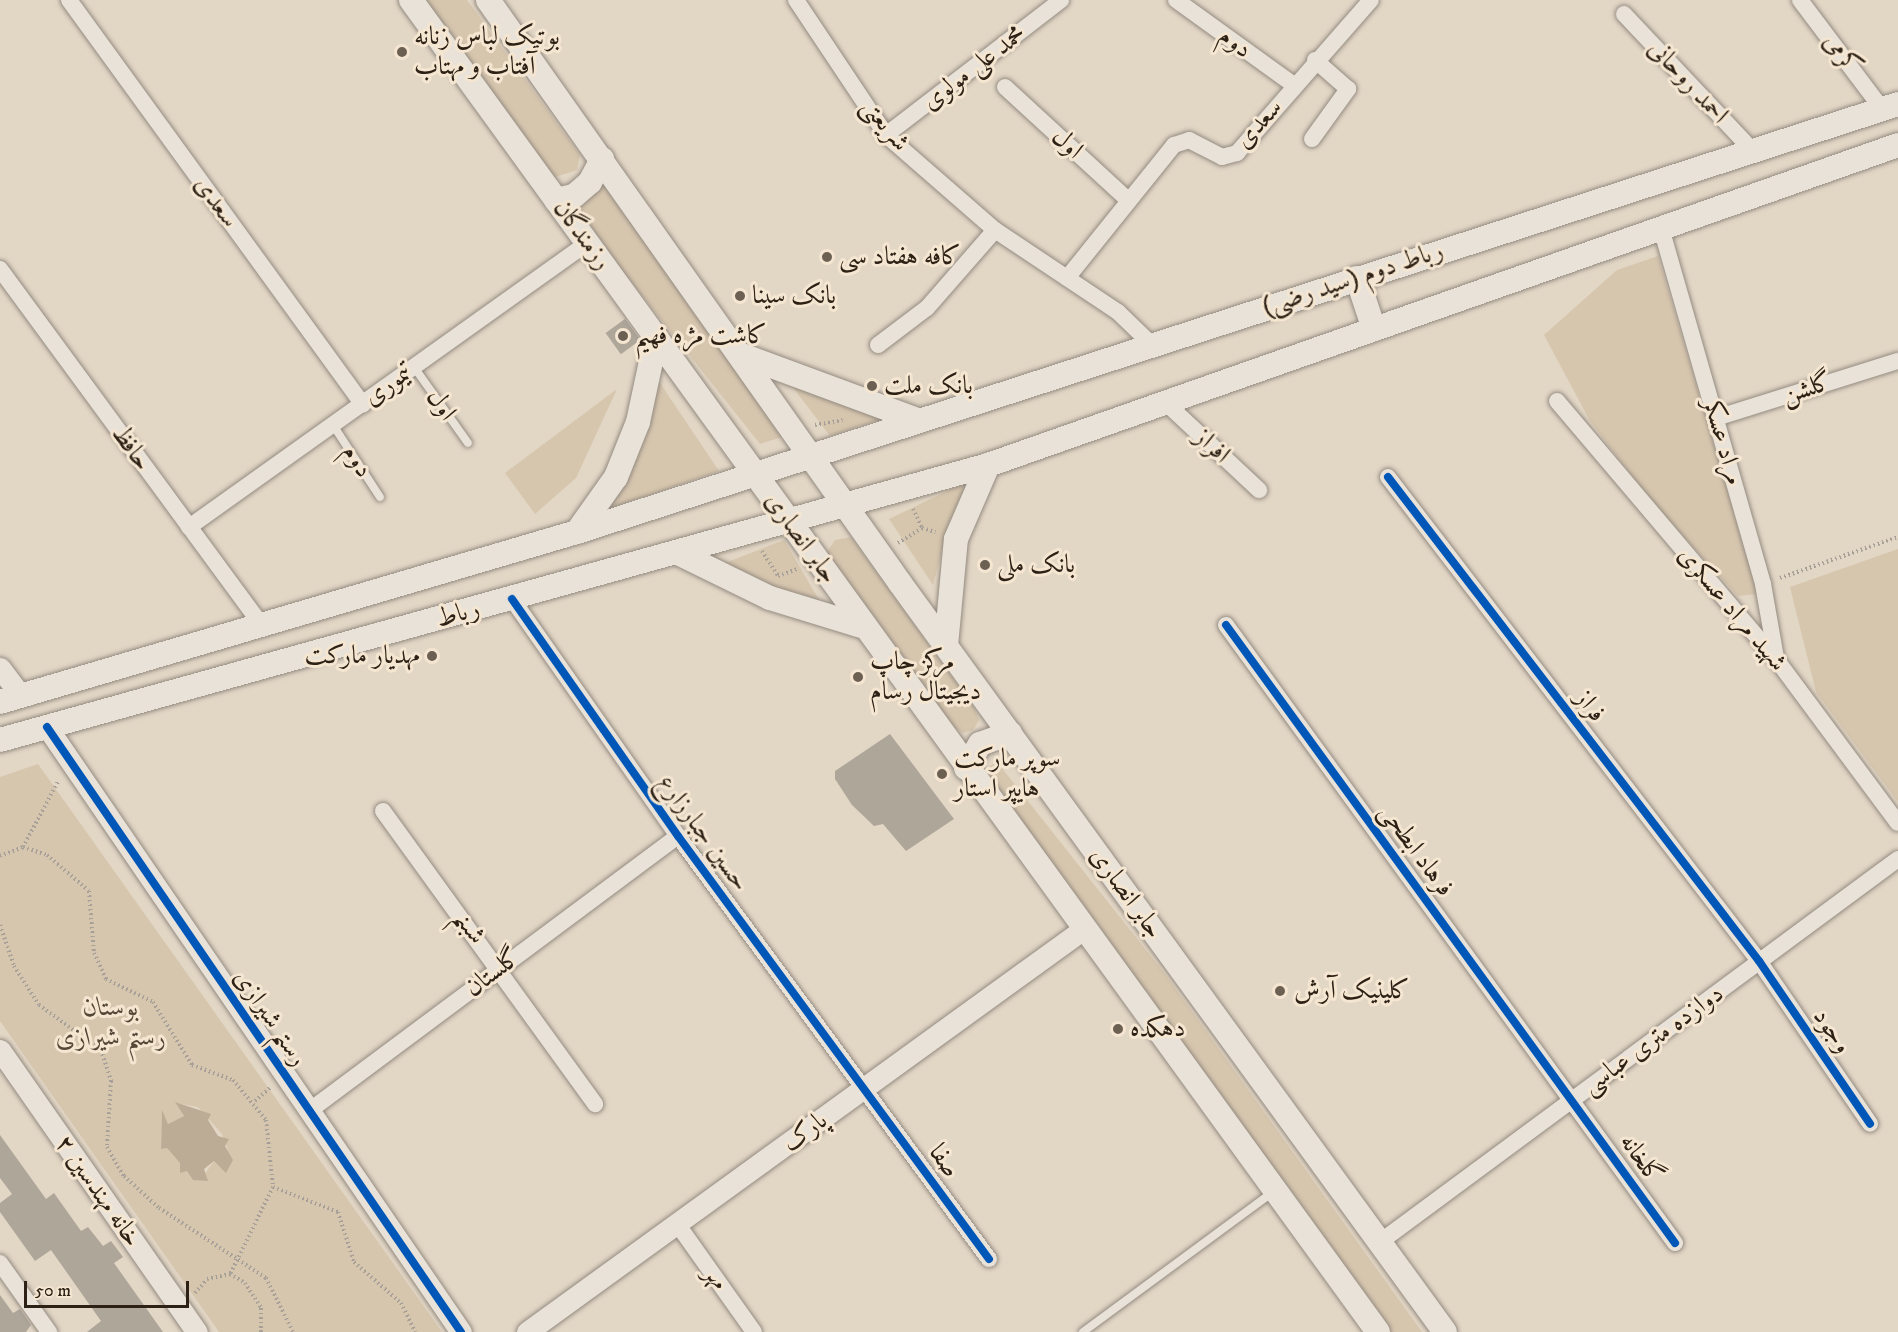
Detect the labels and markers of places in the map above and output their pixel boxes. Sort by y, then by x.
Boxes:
place label: بوتیک لباس زنانه آفتاب و مهتاب [414,21,560,82]
marker: بوتیک لباس زنانه آفتاب و مهتاب [395,45,409,59]
place label: کافه هفتاد سی [839,241,961,273]
marker: کافه هفتاد سی [820,250,834,264]
place label: بانک سینا [752,280,836,312]
marker: بانک سینا [733,289,747,303]
place label: کاشت مژه فهیم [635,320,767,352]
marker: کاشت مژه فهیم [616,329,630,343]
place label: بانک ملت [884,370,973,402]
marker: بانک ملت [865,379,879,393]
place label: بانک ملی [997,549,1075,581]
marker: بانک ملی [978,558,992,572]
place label: مهدیار مارکت [304,640,420,672]
place label: مرکز چاپ دیجیتال رسام [870,646,981,708]
marker: مهدیار مارکت [425,649,439,663]
marker: مرکز چاپ دیجیتال رسام [851,670,865,684]
place label: سوپر مارکت هایپر استار [954,743,1061,804]
marker: سوپر مارکت هایپر استار [935,767,949,781]
place label: کلینیک آرش [1294,975,1410,1007]
marker: کلینیک آرش [1271,982,1289,1000]
place label: دهکده [1130,1013,1186,1045]
marker: دهکده [1111,1022,1125,1036]

